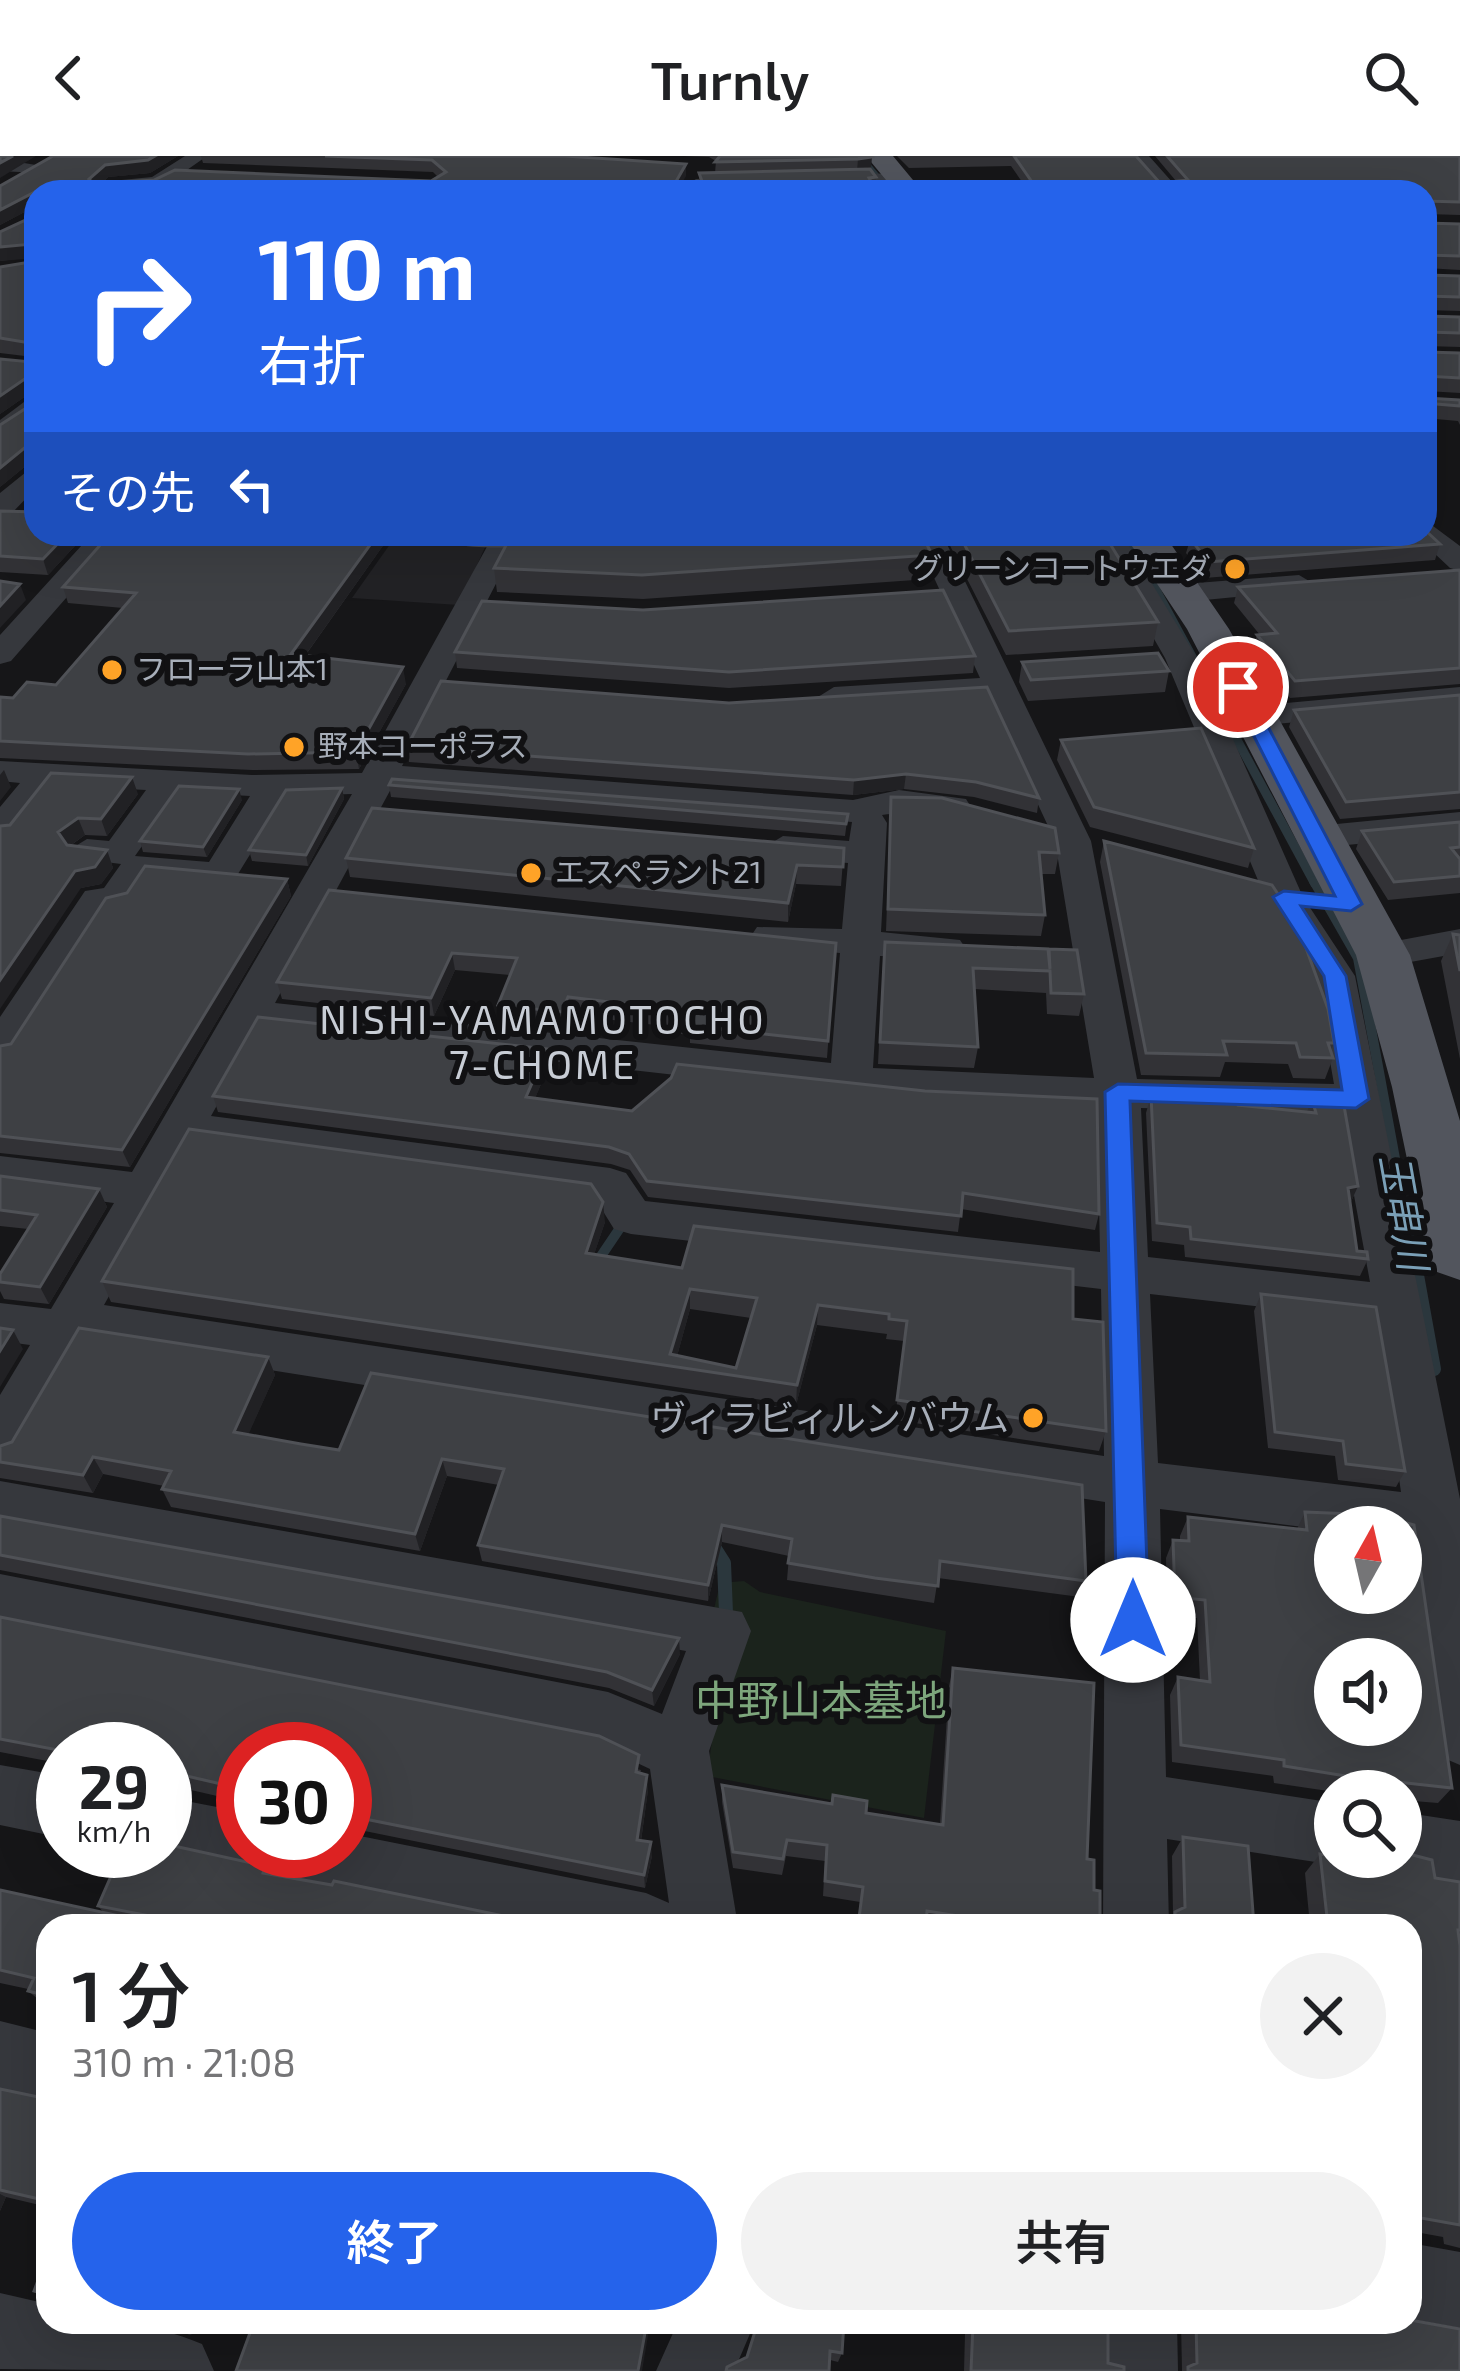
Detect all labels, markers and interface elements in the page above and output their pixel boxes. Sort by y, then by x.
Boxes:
icon: back [36,45,102,111]
icon: search [1358,45,1424,111]
text: Turnly [651,46,809,111]
text: 110 m [258,216,476,317]
icon: right [60,228,216,384]
text: 右折 [258,327,366,392]
icon: left [219,456,285,522]
text: その先 [60,464,195,518]
place label: グリーンコートウエダ [913,549,1211,585]
marker: グリーンコートウエダ [1222,556,1248,582]
pin [1187,636,1289,738]
place label: フローラ山本1 [136,650,328,686]
icon: arrive [1205,654,1271,720]
marker: フローラ山本1 [99,657,125,683]
place label: 野本コーポラス [318,727,527,763]
marker: 野本コーポラス [281,734,307,760]
place label: エスペラント21 [555,853,762,889]
marker: エスペラント21 [518,860,544,886]
district label: NISHI-YAMAMOTOCHO 7-CHOME [319,995,767,1087]
water label: 玉串川 [1372,1150,1439,1277]
place label: ヴィラビィルンバウム [650,1395,1009,1438]
marker: ヴィラビィルンバウム [1020,1405,1046,1431]
north arrow [1314,1506,1422,1614]
map controls [1314,1506,1422,1878]
position arrow [1070,1557,1196,1683]
button: sound [1314,1638,1422,1746]
park label: 中野山本墓地 [695,1674,947,1724]
speed limit sign: 30 [216,1722,372,1878]
text: 29 [79,1749,149,1821]
button: search [1314,1770,1422,1878]
text: km/h [77,1812,151,1848]
text: 1 分 [72,1950,190,2036]
button: close [1260,1953,1386,2079]
text: 310 m · 21:08 [72,2038,296,2085]
button: 終了 [72,2172,717,2310]
button: 共有 [741,2172,1386,2310]

